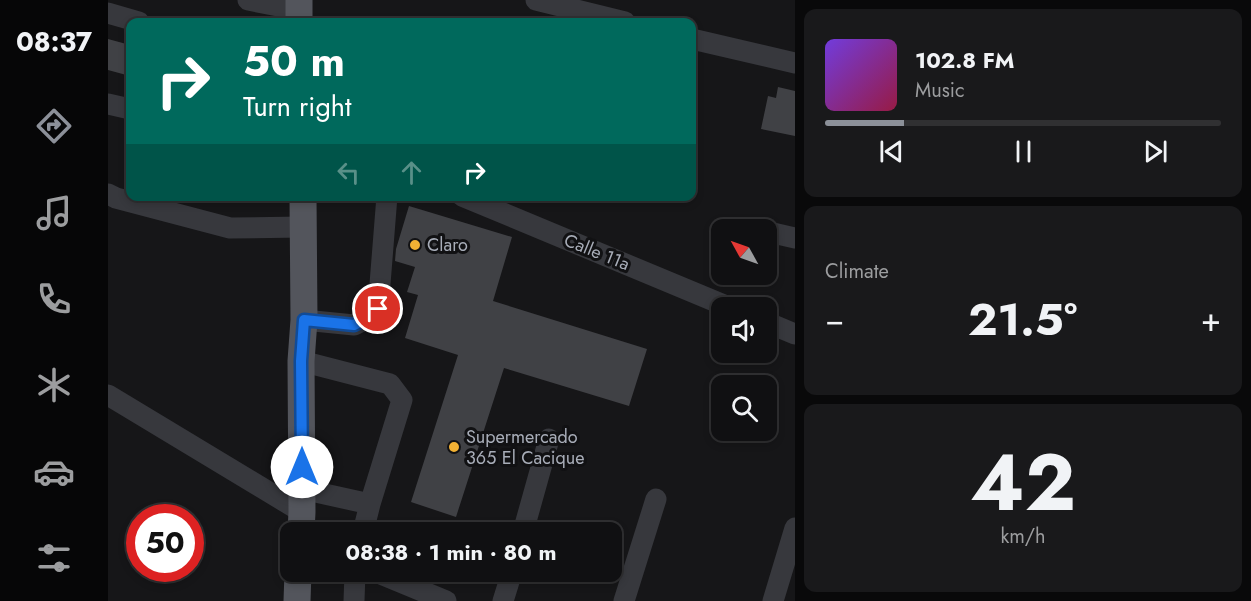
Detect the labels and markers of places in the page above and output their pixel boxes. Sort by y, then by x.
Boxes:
place label: Claro [427,232,468,258]
marker: Claro [408,238,422,252]
pin [352,283,403,334]
place label: Supermercado 365 El Cacique [466,424,584,471]
marker: Supermercado 365 El Cacique [447,440,461,454]

